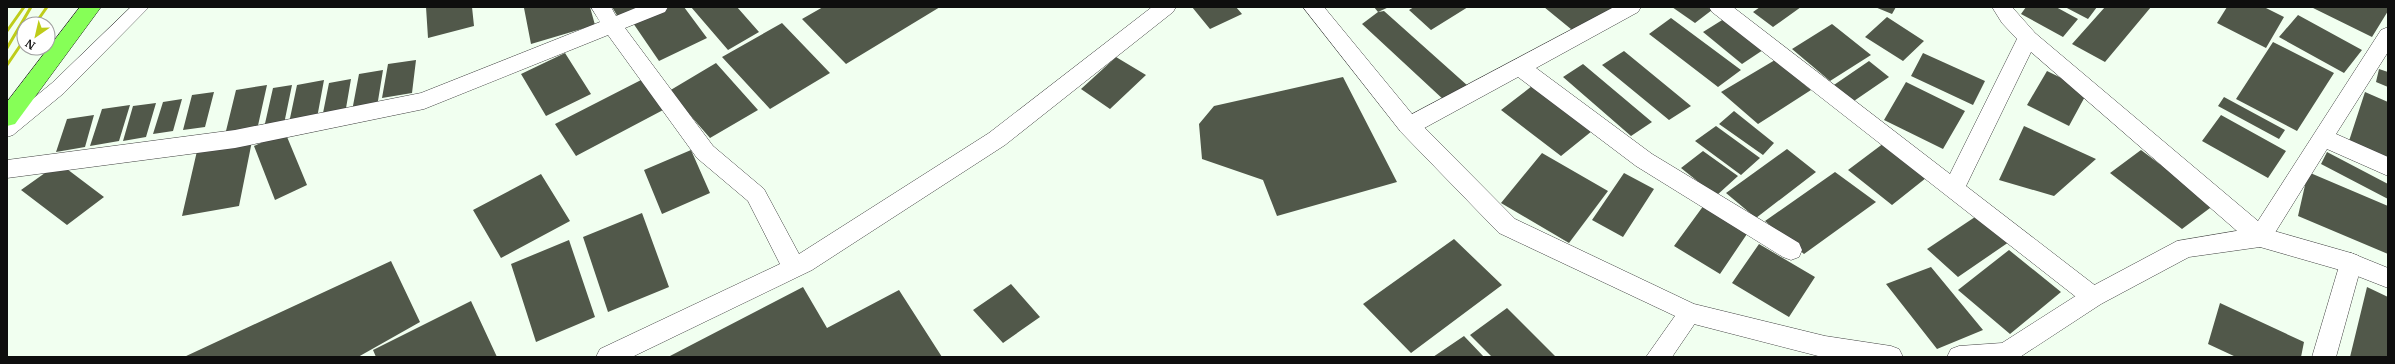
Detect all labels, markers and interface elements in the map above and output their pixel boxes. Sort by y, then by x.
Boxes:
north arrow [16,16,56,56]
text: N [23,36,38,53]

